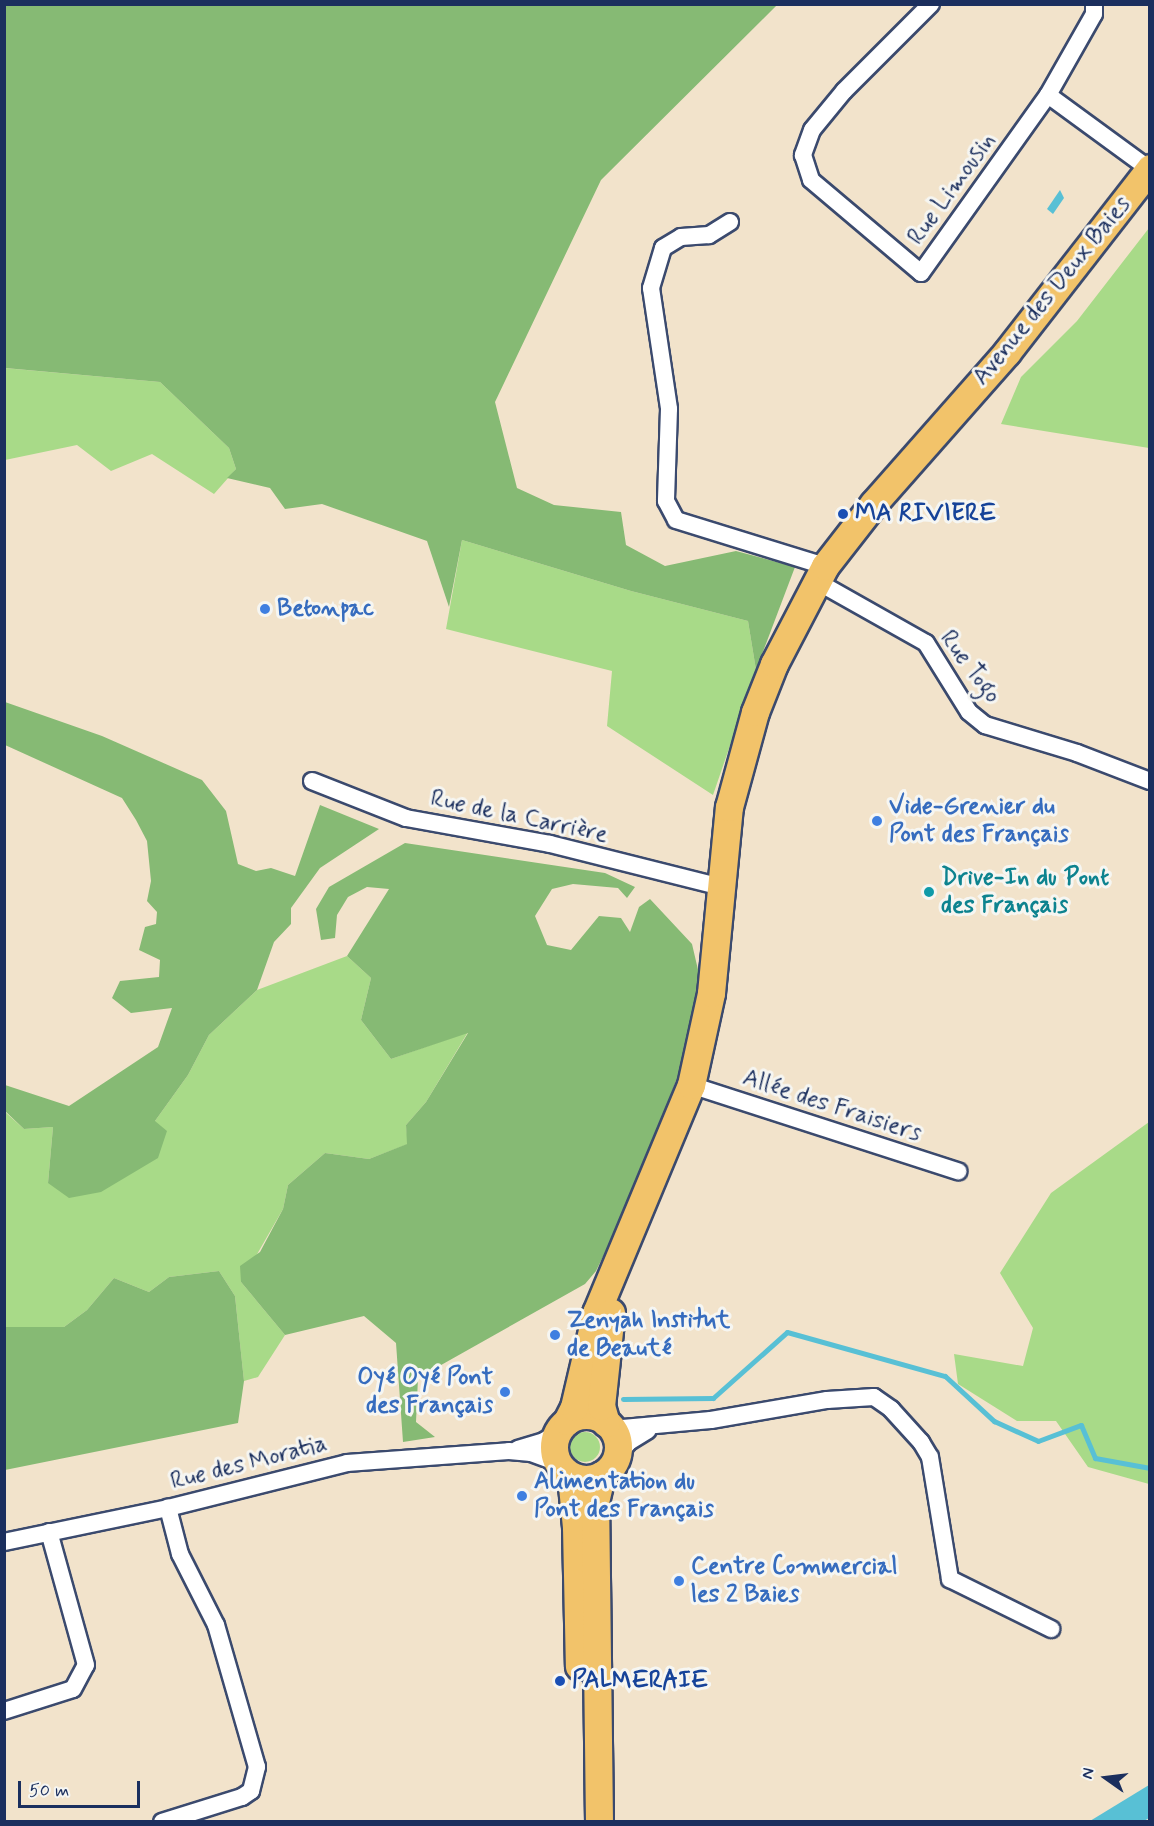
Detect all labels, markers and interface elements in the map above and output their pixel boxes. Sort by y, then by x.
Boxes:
street label: Rue Limousin [900,126,1004,252]
street label: Avenue des Deux Baies [968,192,1136,390]
place label: MA RIVIERE [855,500,998,528]
marker: MA RIVIERE [836,507,850,521]
place label: Betonpac [277,595,374,623]
marker: Betonpac [258,602,272,616]
street label: Rue Togo [933,625,1007,709]
street label: Rue de la Carrière [426,784,612,850]
place label: Vide-Grenier du Pont des Français [889,793,1074,849]
marker: Vide-Grenier du Pont des Français [870,814,884,828]
place label: Drive-In du Pont des Français [941,864,1110,920]
marker: Drive-In du Pont des Français [922,885,936,899]
street label: Allée des Fraisiers [740,1064,924,1148]
place label: Zenyah Institut de Beauté [567,1307,734,1363]
marker: Zenyah Institut de Beauté [548,1328,562,1342]
place label: Oyé Oyé Pont des Français [357,1364,493,1420]
marker: Oyé Oyé Pont des Français [498,1385,512,1399]
street label: Rue des Moratia [167,1429,331,1497]
place label: Alimentation du Pont des Français [534,1468,719,1524]
marker: Alimentation du Pont des Français [515,1489,529,1503]
place label: Centre Commercial les 2 Baies [691,1553,903,1609]
marker: Centre Commercial les 2 Baies [672,1574,686,1588]
place label: PALMERAIE [572,1667,708,1695]
marker: PALMERAIE [553,1674,567,1688]
north arrow [1076,1748,1136,1808]
text: N [1077,1766,1100,1781]
scale bar [21,1769,142,1807]
text: 50 m [29,1779,69,1803]

